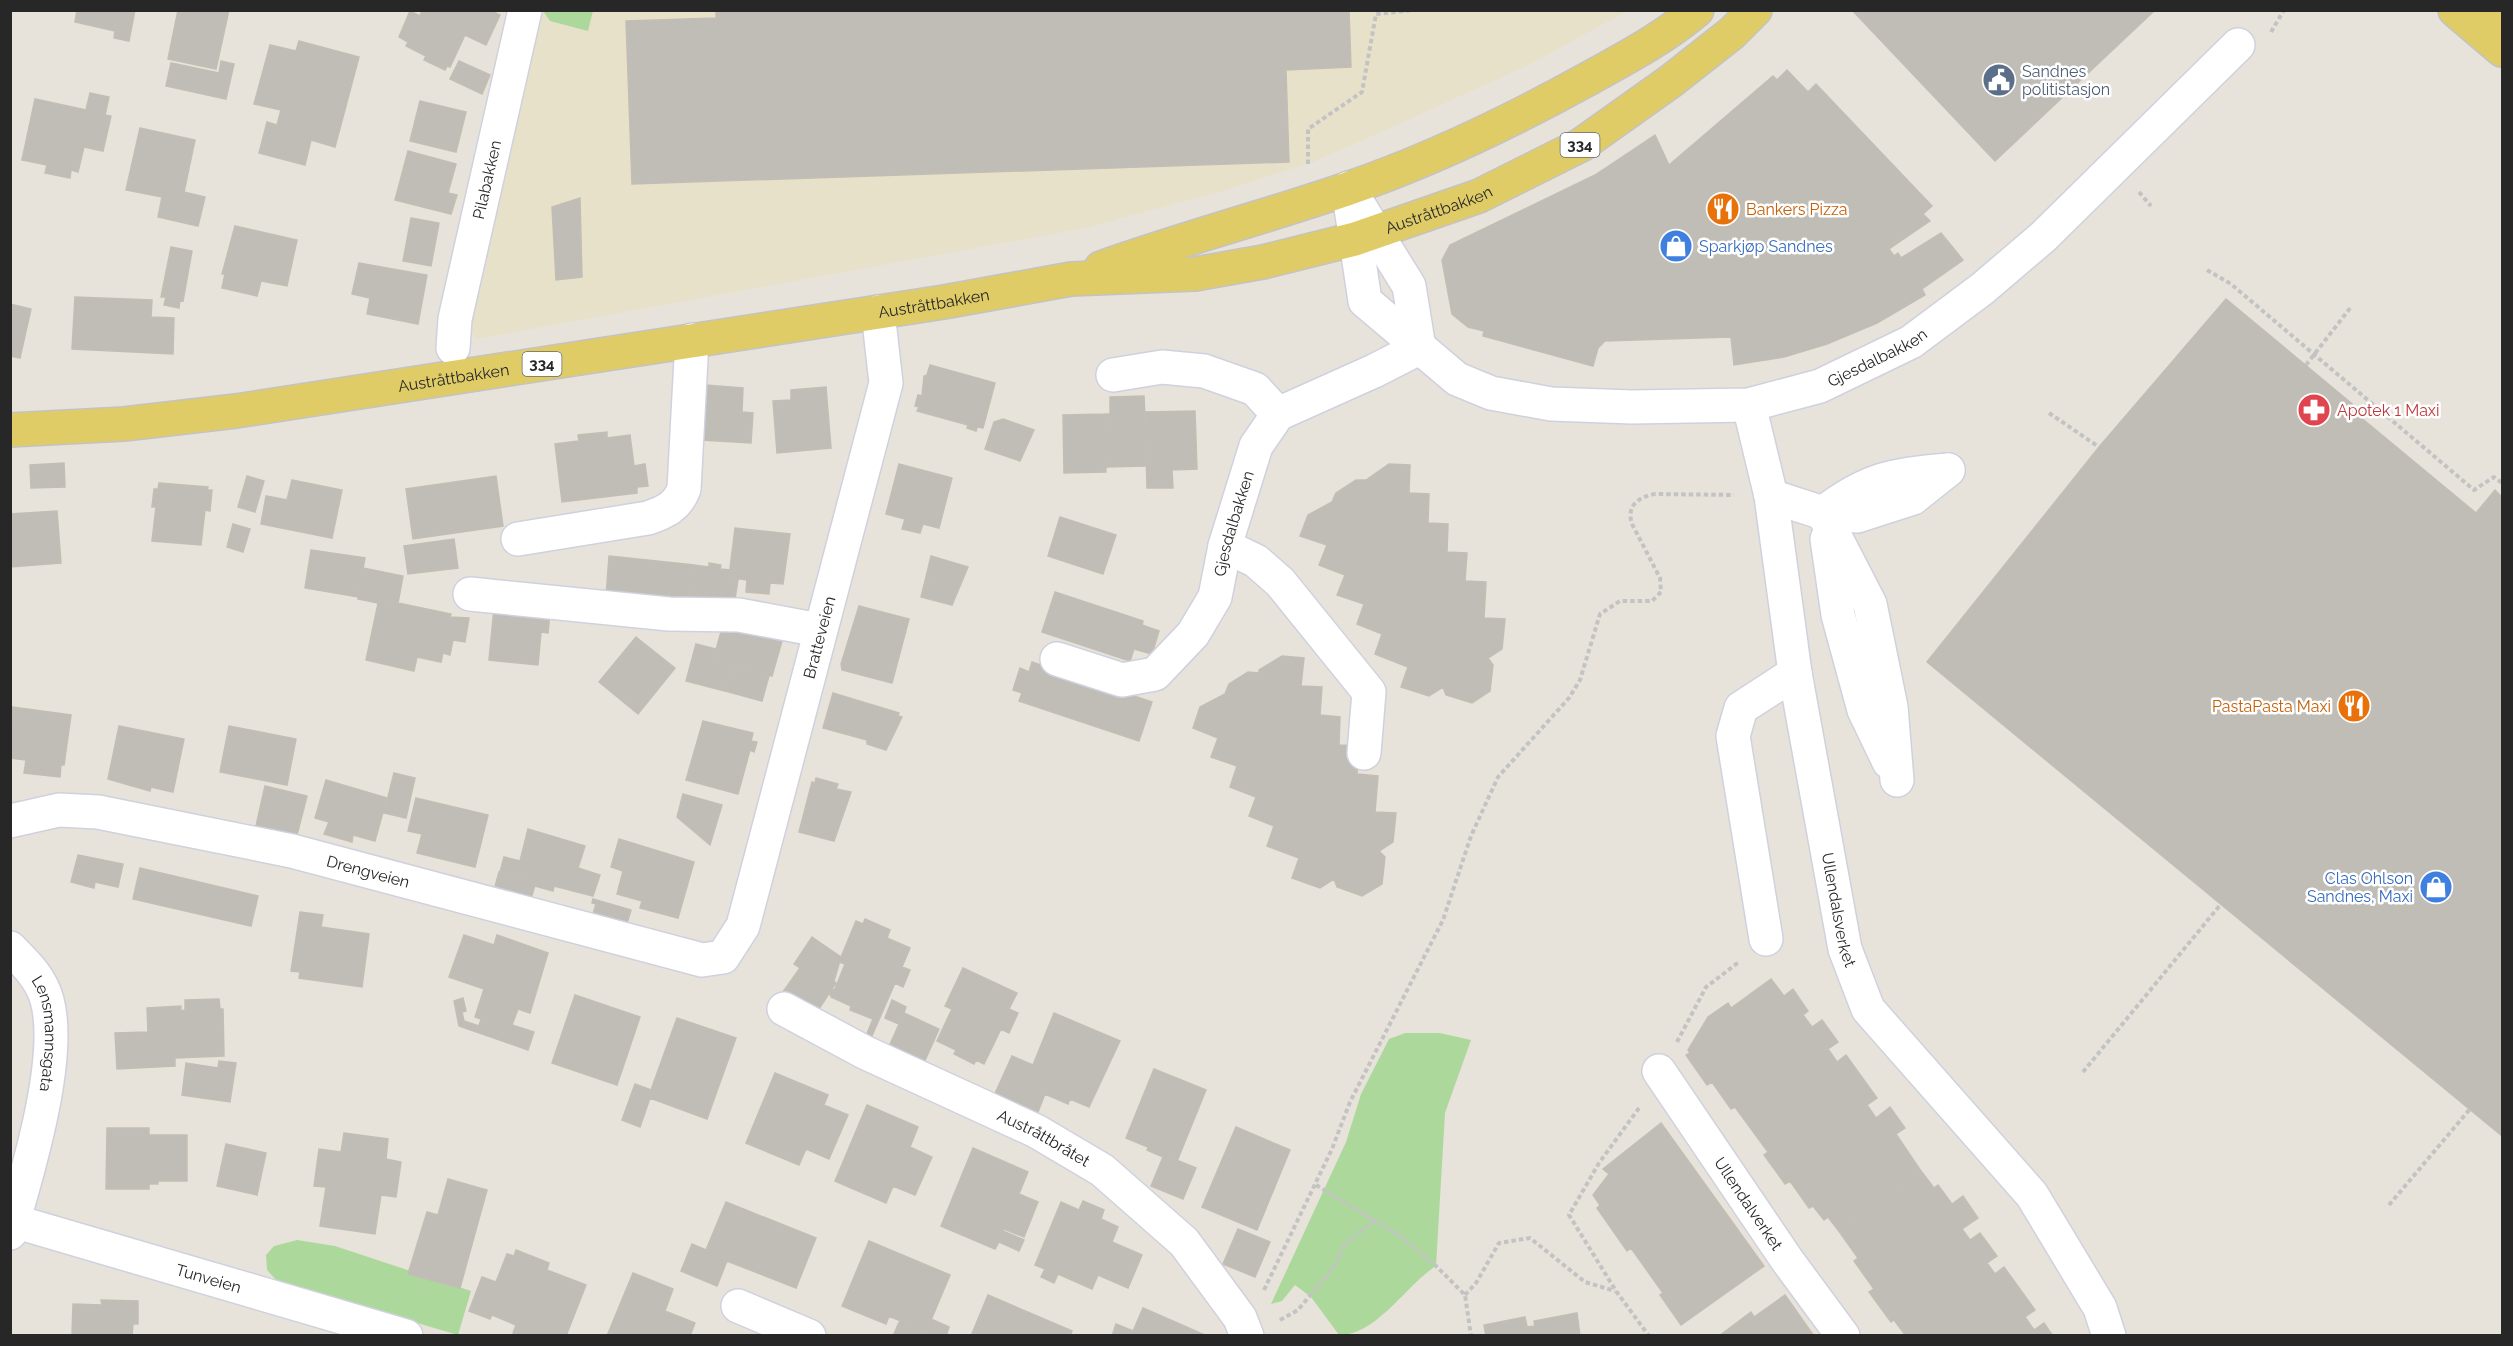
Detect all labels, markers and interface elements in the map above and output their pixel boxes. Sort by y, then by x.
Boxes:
public building icon: Sandnes politistasjon [1981,62,2017,98]
place label: Sandnes politistasjon [2022,62,2110,99]
road number: 334 [1560,133,1600,157]
street label: Pilabakken [469,138,505,221]
street label: Austråttbakken [1383,182,1496,238]
restaurant icon: Bankers Pizza [1705,191,1741,227]
place label: Bankers Pizza [1746,200,1847,219]
shop icon: Sparkjøp Sandnes [1658,228,1694,264]
place label: Sparkjøp Sandnes [1699,237,1833,256]
street label: Austråttbakken [877,285,991,322]
street label: Gjesdalbakken [1824,324,1931,391]
road number: 334 [522,352,562,376]
street label: Austråttbakken [397,360,510,396]
pharmacy icon: Apotek 1 Maxi [2296,392,2332,428]
place label: Apotek 1 Maxi [2337,401,2439,420]
street label: Gjesdalbakken [1210,468,1258,578]
street label: Bratteveien [800,594,839,681]
restaurant icon: PastaPasta Maxi [2336,688,2372,724]
place label: PastaPasta Maxi [2212,697,2331,716]
street label: Ullendalsverket [1818,851,1860,970]
street label: Drengveien [324,852,412,892]
place label: Clas Ohlson Sandnes, Maxi [2307,869,2413,906]
shop icon: Clas Ohlson Sandnes, Maxi [2418,869,2454,905]
street label: Lensmannsgata [28,972,60,1093]
street label: Austråttbråtet [994,1106,1094,1171]
street label: Ullendalverket [1710,1154,1787,1254]
street label: Tunveien [174,1260,243,1297]

